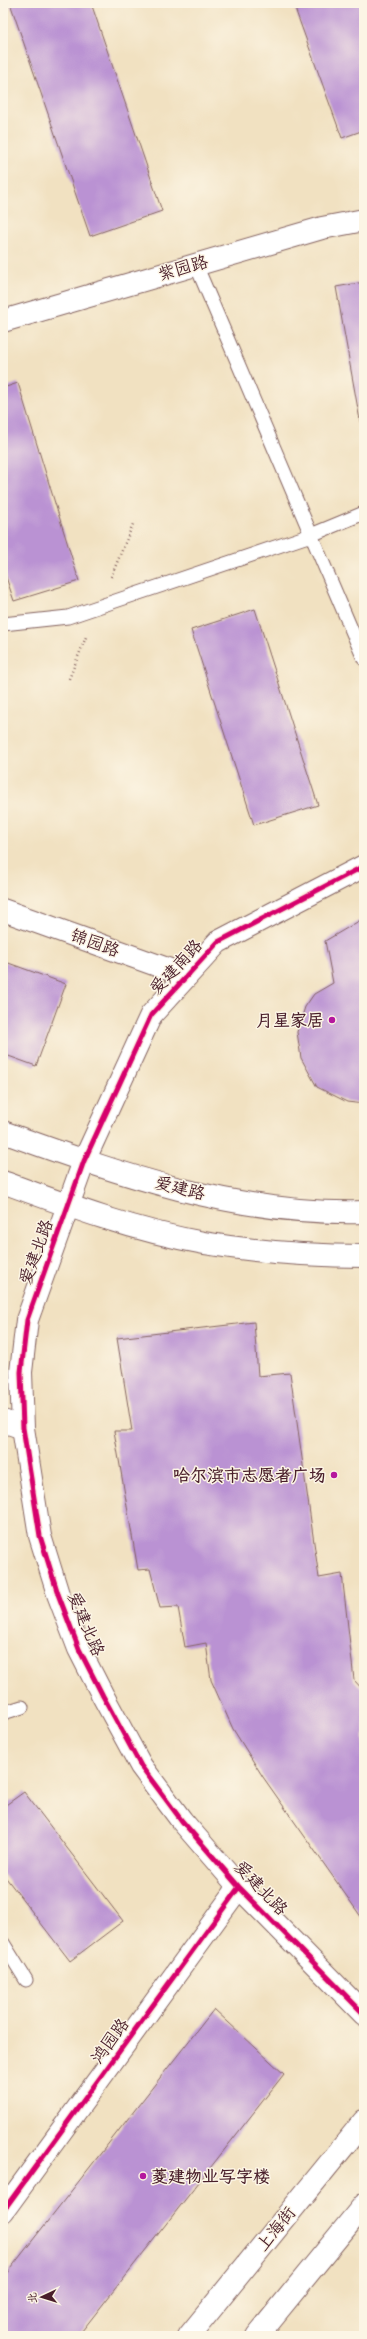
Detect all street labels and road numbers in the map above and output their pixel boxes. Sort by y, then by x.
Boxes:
street label: 紫园路 [156,251,210,285]
street label: 锦园路 [67,924,123,962]
street label: 爱建南路 [145,935,207,999]
street label: 爱建路 [153,1172,207,1204]
street label: 爱建北路 [15,1216,57,1288]
street label: 爱建北路 [63,1589,109,1659]
street label: 爱建北路 [230,1856,292,1920]
street label: 鸿园路 [87,2014,133,2068]
street label: 上海街 [252,2203,300,2255]

